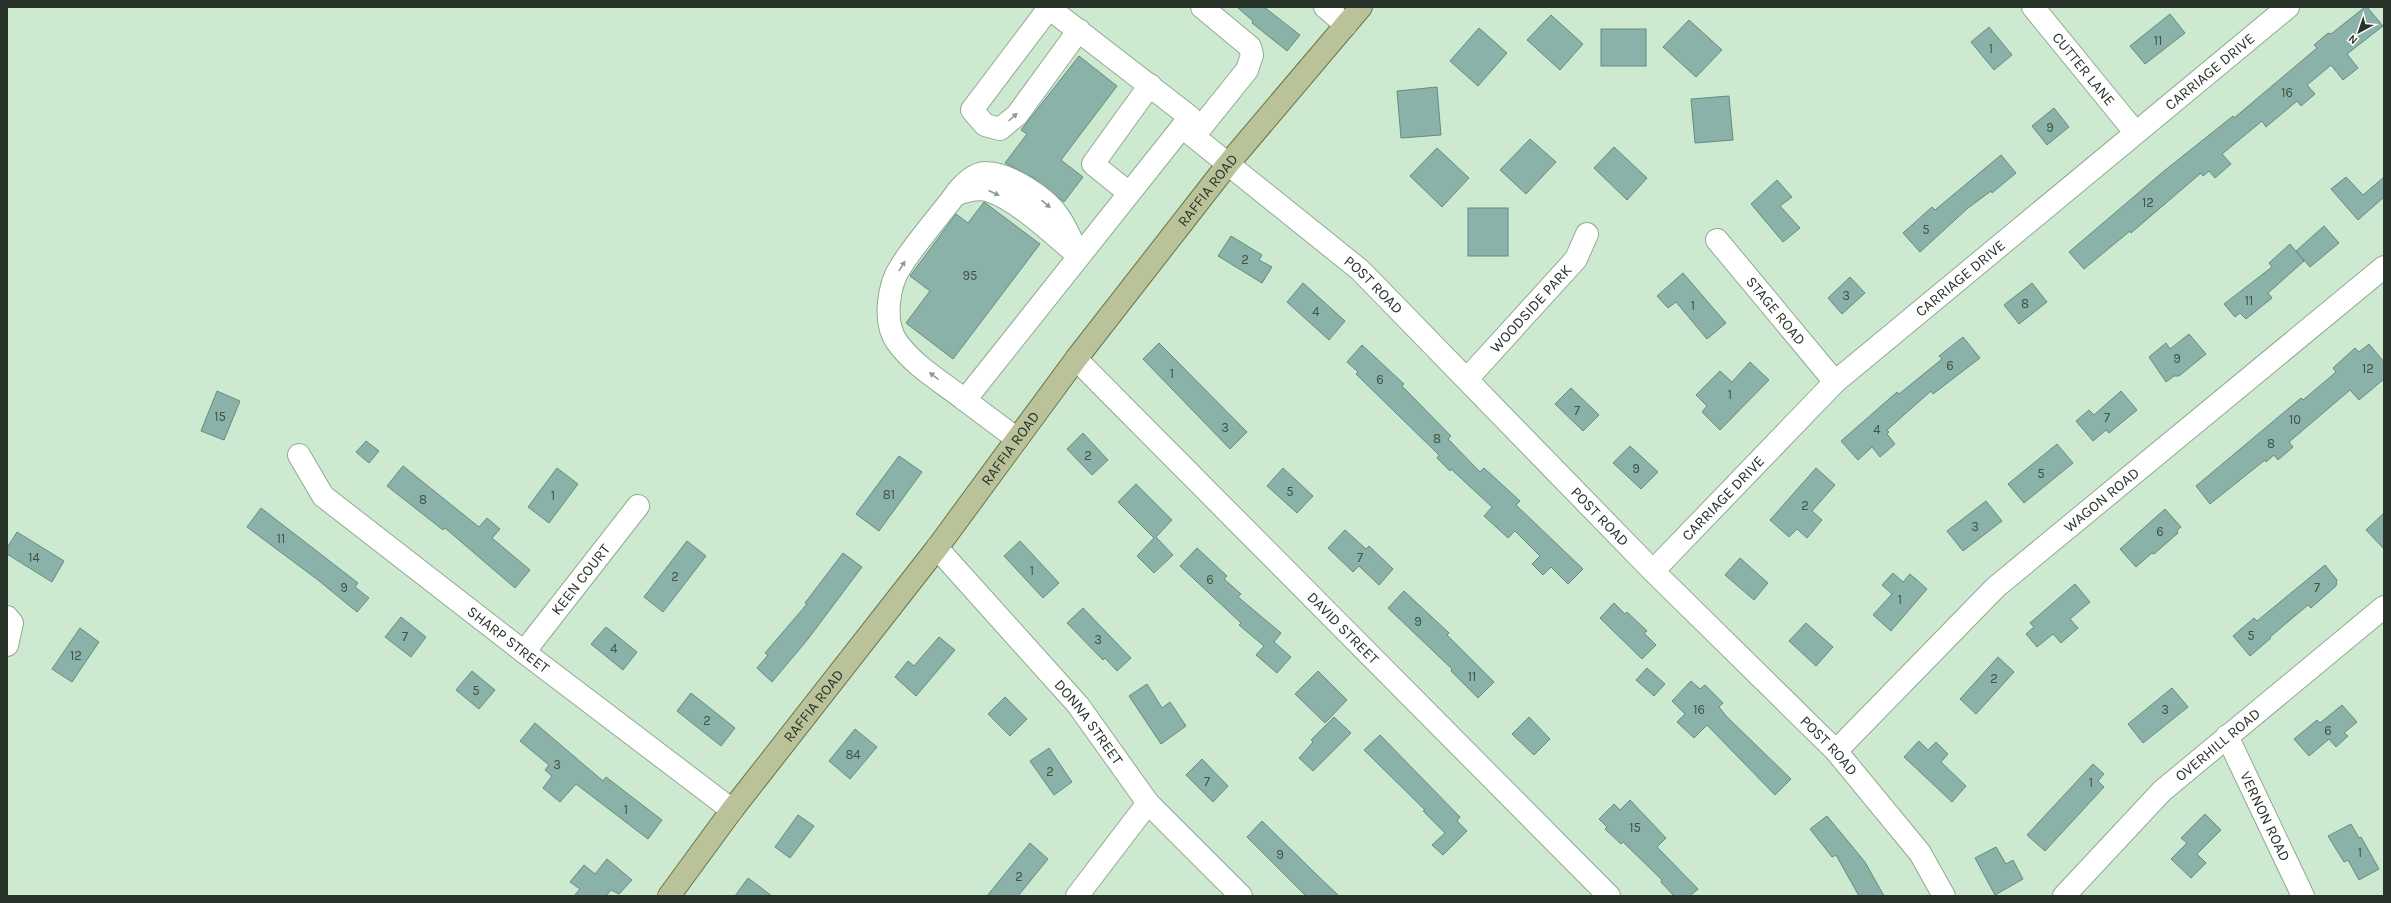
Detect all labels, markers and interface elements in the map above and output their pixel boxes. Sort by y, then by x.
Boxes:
north arrow [2339,12,2379,52]
street label: CUTTER LANE [2048,29,2119,109]
street label: CARRIAGE DRIVE [2161,29,2258,114]
text: N [2346,32,2360,47]
house number: 11 [2154,33,2162,48]
house number: 1 [1989,41,1993,56]
house number: 16 [2281,85,2293,100]
one-way arrow [1008,113,1019,122]
house number: 9 [2046,120,2054,135]
street label: RAFFIA ROAD [1174,150,1242,230]
one-way arrow [988,190,1000,196]
house number: 12 [2142,195,2154,210]
one-way arrow [1041,199,1052,208]
house number: 5 [1922,222,1930,237]
street label: CARRIAGE DRIVE [1912,236,2009,321]
house number: 2 [1241,252,1249,267]
street label: POST ROAD [1340,252,1407,318]
one-way arrow [898,260,905,272]
street label: WOODSIDE PARK [1486,261,1575,356]
house number: 95 [963,268,977,283]
street label: STAGE ROAD [1742,273,1809,349]
house number: 3 [1842,288,1850,303]
house number: 11 [2245,293,2253,308]
house number: 8 [2021,296,2029,311]
house number: 1 [1691,298,1695,313]
house number: 4 [1312,304,1320,319]
house number: 9 [2173,351,2181,366]
house number: 6 [1946,358,1954,373]
house number: 12 [2362,361,2374,376]
house number: 1 [1170,366,1174,381]
one-way arrow [928,372,939,380]
house number: 6 [1376,372,1384,387]
house number: 1 [1728,387,1732,402]
house number: 7 [1574,403,1580,418]
street label: RAFFIA ROAD [977,408,1043,489]
house number: 15 [214,409,226,424]
house number: 7 [2104,410,2110,425]
house number: 10 [2289,412,2301,427]
house number: 3 [1221,420,1229,435]
house number: 4 [1873,422,1881,437]
house number: 8 [1433,431,1441,446]
house number: 8 [2267,436,2275,451]
house number: 2 [1084,448,1092,463]
street label: CARRIAGE DRIVE [1678,452,1768,544]
house number: 9 [1632,461,1640,476]
street label: WAGON ROAD [2060,464,2143,536]
house number: 5 [2037,466,2045,481]
street label: POST ROAD [1567,483,1633,550]
house number: 5 [1286,484,1294,499]
house number: 81 [883,487,895,502]
house number: 1 [551,488,555,503]
house number: 8 [419,492,427,507]
house number: 2 [1801,498,1809,513]
house number: 3 [1971,519,1979,534]
house number: 6 [2156,524,2164,539]
house number: 11 [277,531,285,546]
street label: KEEN COURT [547,540,614,619]
house number: 14 [28,550,40,565]
house number: 7 [1357,550,1363,565]
house number: 1 [1030,563,1034,578]
house number: 2 [671,569,679,584]
house number: 6 [1206,572,1214,587]
house number: 9 [340,580,348,595]
house number: 7 [2314,580,2320,595]
street label: DAVID STREET [1303,588,1383,668]
house number: 1 [1898,592,1902,607]
street label: SHARP STREET [464,602,553,677]
house number: 9 [1414,614,1422,629]
house number: 5 [2247,628,2255,643]
house number: 7 [402,629,408,644]
house number: 3 [1094,632,1102,647]
house number: 4 [610,641,618,656]
house number: 12 [70,648,82,663]
street label: RAFFIA ROAD [780,666,848,746]
house number: 11 [1468,669,1476,684]
house number: 2 [1990,671,1998,686]
street label: DONNA STREET [1050,676,1127,769]
house number: 5 [472,683,480,698]
house number: 16 [1693,702,1705,717]
house number: 3 [2161,702,2169,717]
street label: OVERHILL ROAD [2172,704,2264,785]
street label: POST ROAD [1796,712,1861,779]
house number: 2 [703,713,711,728]
house number: 6 [2324,723,2332,738]
house number: 84 [845,747,861,762]
house number: 3 [553,757,561,772]
house number: 2 [1046,764,1054,779]
street label: VERNON ROAD [2236,769,2294,864]
house number: 7 [1204,774,1210,789]
house number: 1 [2089,775,2093,790]
house number: 1 [624,802,628,817]
house number: 15 [1629,820,1641,835]
house number: 1 [2358,845,2362,860]
house number: 9 [1276,847,1284,862]
house number: 2 [1015,869,1023,884]

